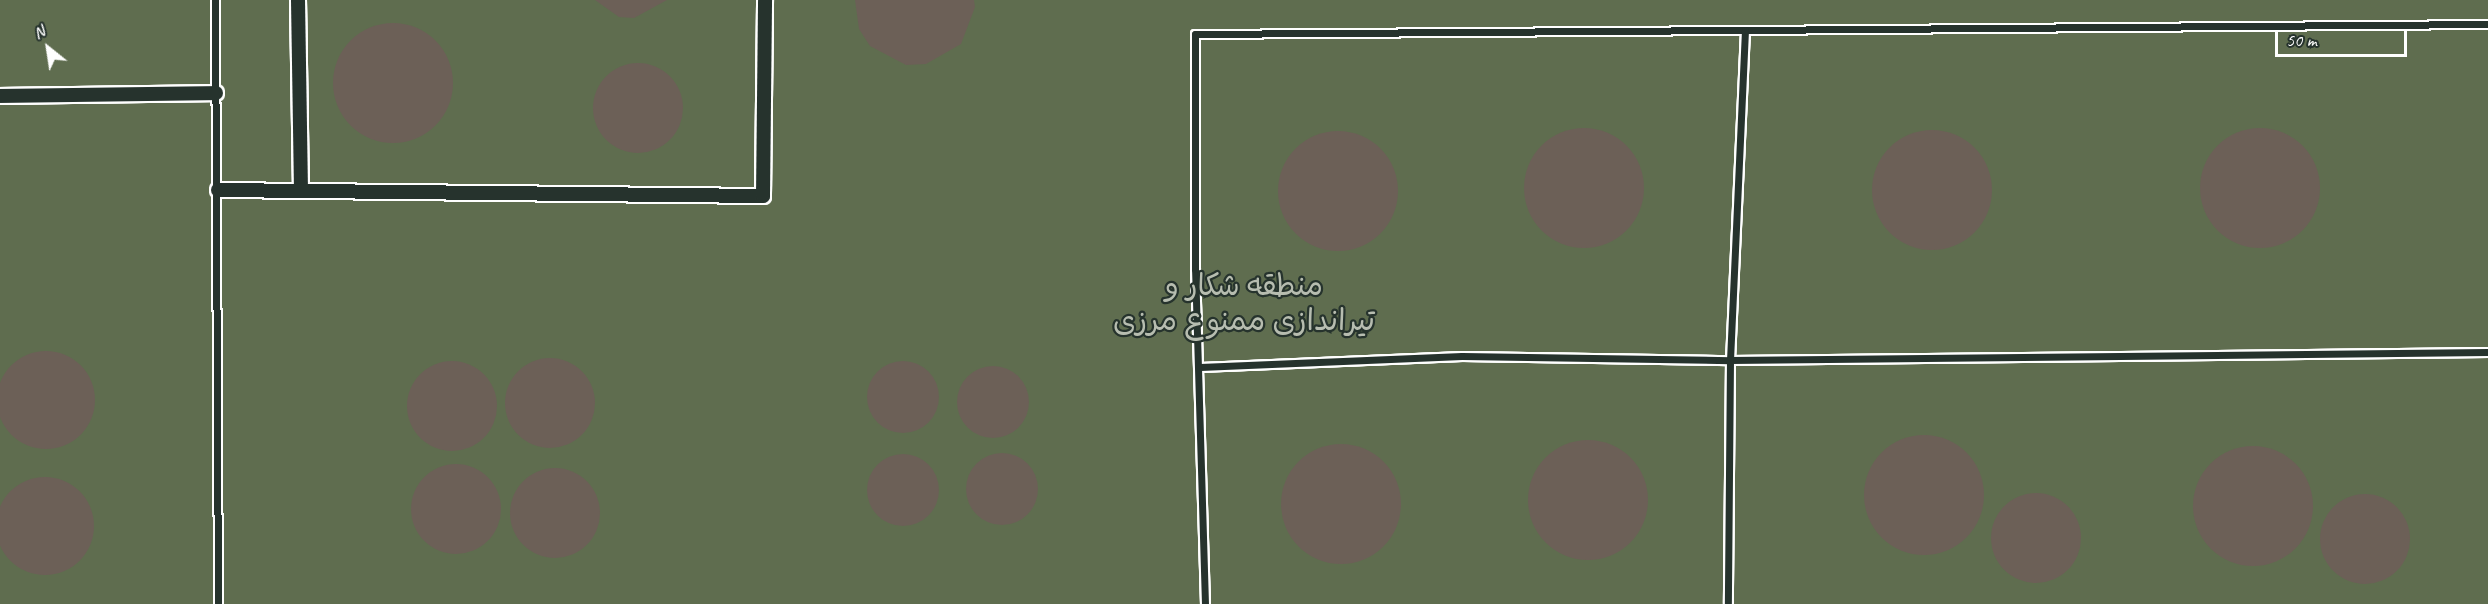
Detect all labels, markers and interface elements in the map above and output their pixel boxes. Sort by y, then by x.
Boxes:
north arrow [18,18,78,78]
scale bar [2278,18,2410,56]
text: N [30,21,48,44]
text: 50 m [2286,29,2317,51]
park label: منطقه شکار و تیراندازی ممنوع مرزی [1113,267,1375,338]

